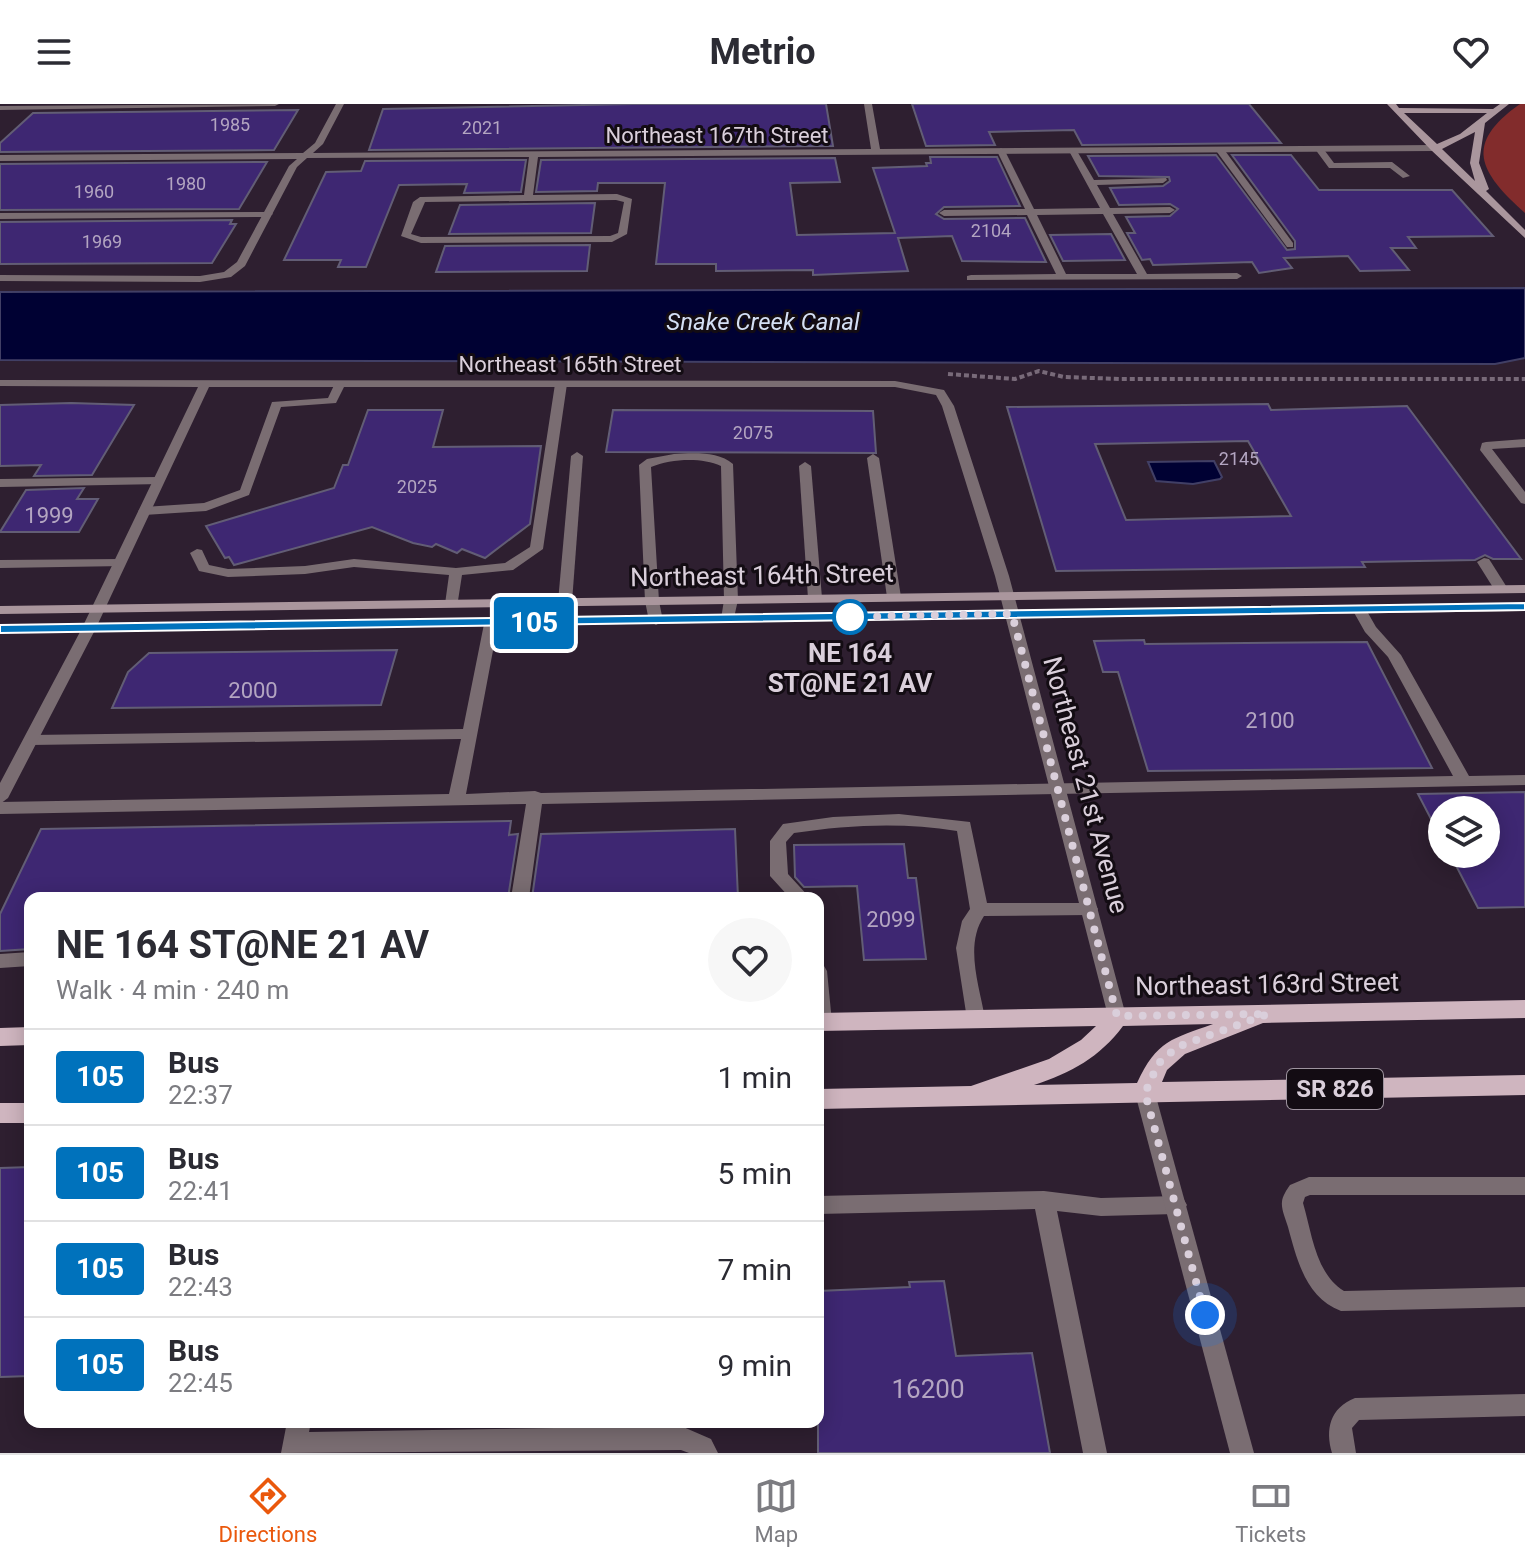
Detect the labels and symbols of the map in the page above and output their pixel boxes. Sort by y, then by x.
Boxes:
house number: 1985 [210,114,250,135]
house number: 2021 [462,117,502,138]
street label: Northeast 167th Street [605,123,829,148]
house number: 1980 [166,173,206,194]
house number: 1960 [74,181,114,202]
house number: 2104 [971,220,1011,241]
house number: 1969 [82,231,122,252]
water label: Snake Creek Canal [666,308,860,336]
street label: Northeast 165th Street [458,352,682,377]
house number: 2075 [733,422,773,443]
house number: 2145 [1219,448,1259,469]
house number: 2025 [397,476,437,497]
house number: 1999 [24,503,74,528]
street label: Northeast 164th Street [630,558,894,592]
line badge: 105 [488,597,580,649]
marker: NE 164 ST@NE 21 AV [833,600,867,634]
place label: NE 164 ST@NE 21 AV [768,638,932,698]
street label: Northeast 21st Avenue [1037,653,1135,917]
house number: 2000 [228,678,278,703]
house number: 2100 [1245,708,1295,733]
house number: 2099 [866,907,916,932]
street label: Northeast 163rd Street [1135,967,1399,1001]
road number: SR 826 [1287,1069,1383,1109]
your location [1185,1295,1225,1335]
house number: 16200 [891,1374,965,1404]

